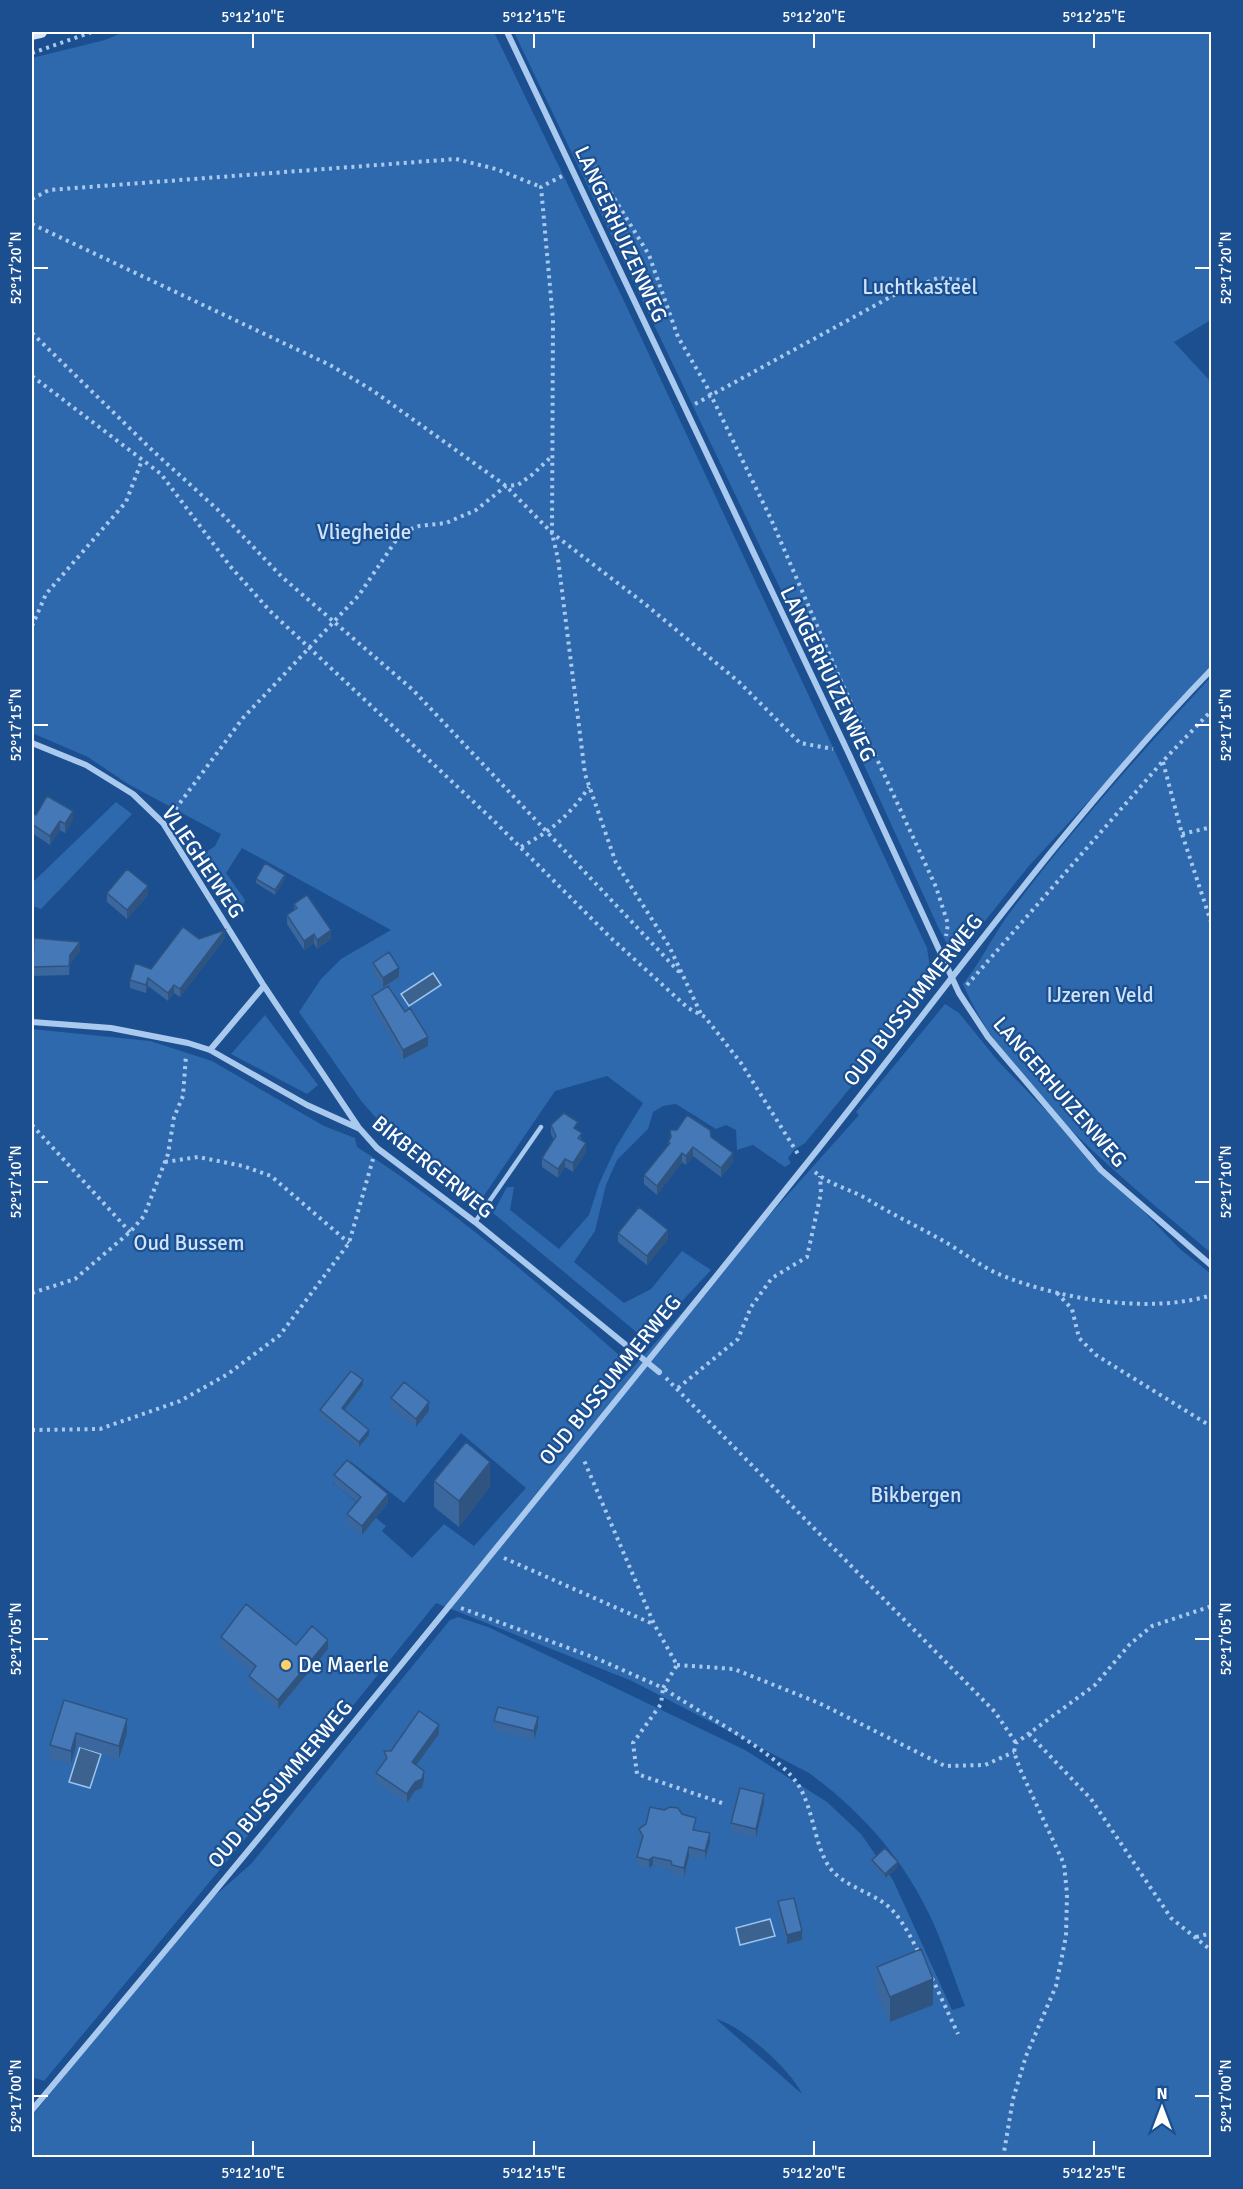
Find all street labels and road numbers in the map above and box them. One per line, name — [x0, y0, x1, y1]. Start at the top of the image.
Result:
street label: LANGERHUIZENWEG — [569, 142, 673, 326]
street label: LANGERHUIZENWEG — [774, 582, 882, 766]
street label: VLIEGHEIWEG — [156, 801, 250, 923]
street label: OUD BUSSUMMERWEG — [838, 909, 988, 1091]
street label: LANGERHUIZENWEG — [987, 1011, 1133, 1173]
street label: BIKBERGERWEG — [367, 1110, 499, 1224]
street label: OUD BUSSUMMERWEG — [533, 1290, 687, 1470]
street label: OUD BUSSUMMERWEG — [202, 1695, 358, 1873]

